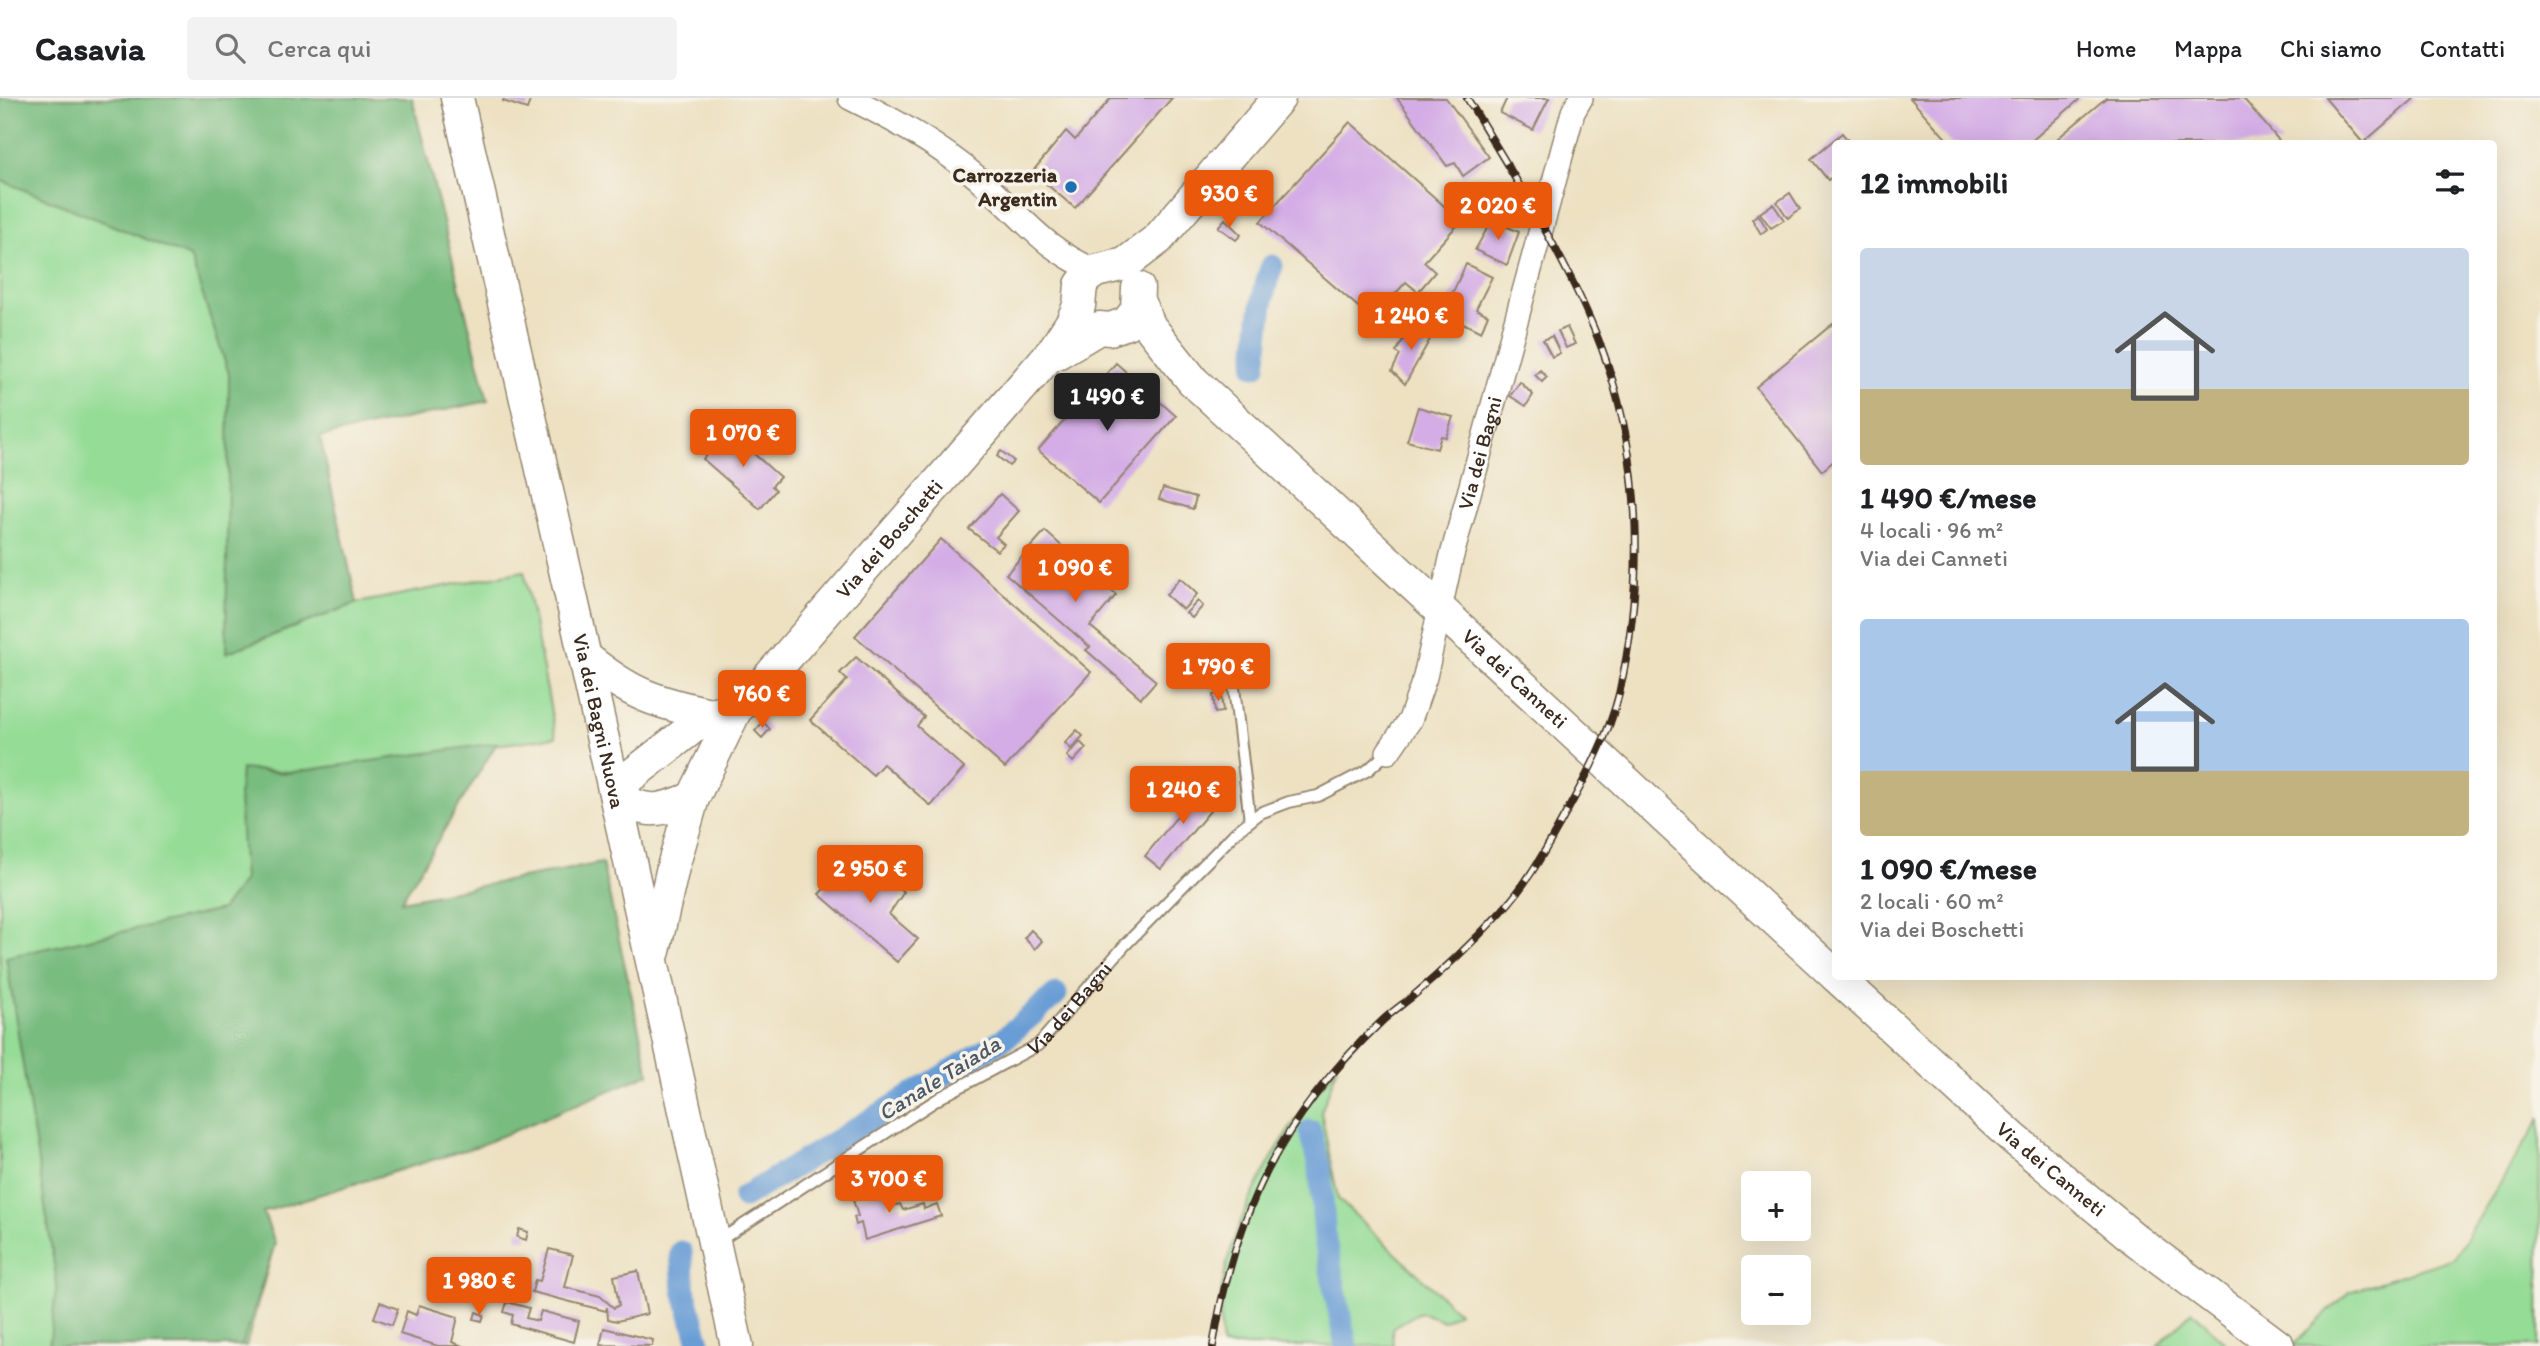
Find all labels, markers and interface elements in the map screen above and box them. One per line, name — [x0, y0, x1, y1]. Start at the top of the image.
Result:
search box — [187, 17, 677, 80]
text: Casavia — [35, 29, 145, 68]
icon: search — [211, 29, 249, 67]
text: Cerca qui — [267, 32, 372, 64]
text: Home — [2076, 34, 2136, 63]
text: Mappa — [2174, 34, 2242, 63]
text: Chi siamo — [2280, 34, 2382, 63]
text: Contatti — [2420, 34, 2505, 63]
place label: Carrozzeria Argentin — [952, 162, 1058, 212]
icon: filters — [2431, 163, 2469, 201]
text: 12 immobili — [1860, 164, 2008, 201]
pin: 930 € — [1180, 170, 1278, 230]
marker: Carrozzeria Argentin — [1063, 179, 1079, 195]
text: 930 € — [1200, 179, 1258, 207]
pin: 2 020 € — [1433, 183, 1563, 242]
text: 2 020 € — [1460, 191, 1536, 219]
pin: 1 240 € — [1346, 292, 1476, 352]
icon: home — [2102, 293, 2228, 419]
text: 1 240 € — [1374, 301, 1448, 329]
pin: 1 490 € — [1042, 374, 1172, 433]
text: 1 490 € — [1070, 382, 1144, 410]
street label: Via dei Bagni — [1452, 393, 1507, 512]
pin: 1 070 € — [678, 410, 808, 469]
text: 1 070 € — [706, 418, 780, 446]
street label: Via dei Boschetti — [830, 474, 948, 603]
text: 1 490 €/mese — [1860, 479, 2037, 516]
text: 4 locali · 96 m² — [1860, 516, 2003, 544]
text: Via dei Canneti — [1860, 544, 2008, 572]
pin: 1 090 € — [1010, 545, 1140, 604]
text: 1 090 € — [1038, 553, 1112, 581]
street label: Via dei Canneti — [1457, 623, 1573, 733]
street label: Via dei Bagni Nuova — [568, 631, 631, 811]
pin: 1 790 € — [1153, 644, 1283, 703]
text: 1 790 € — [1182, 652, 1254, 680]
icon: home — [2102, 664, 2228, 790]
pin: 760 € — [713, 670, 811, 730]
text: 760 € — [734, 679, 790, 707]
pin: 1 240 € — [1118, 766, 1248, 826]
text: 1 240 € — [1146, 775, 1220, 803]
pin: 2 950 € — [805, 846, 935, 905]
text: 1 090 €/mese — [1860, 850, 2037, 887]
text: 2 950 € — [833, 854, 907, 882]
text: 2 locali · 60 m² — [1860, 887, 2004, 915]
text: Via dei Boschetti — [1860, 915, 2024, 943]
street label: Via dei Bagni — [1023, 956, 1117, 1060]
water label: Canale Taiada — [873, 1029, 1006, 1127]
street label: Via dei Canneti — [1991, 1116, 2111, 1222]
pin: 3 700 € — [824, 1156, 954, 1215]
text: 3 700 € — [851, 1164, 927, 1192]
map controls — [1741, 1171, 1811, 1325]
button: + — [1741, 1171, 1811, 1241]
button: − — [1741, 1255, 1811, 1325]
pin: 1 980 € — [414, 1258, 544, 1317]
text: 1 980 € — [443, 1266, 515, 1294]

